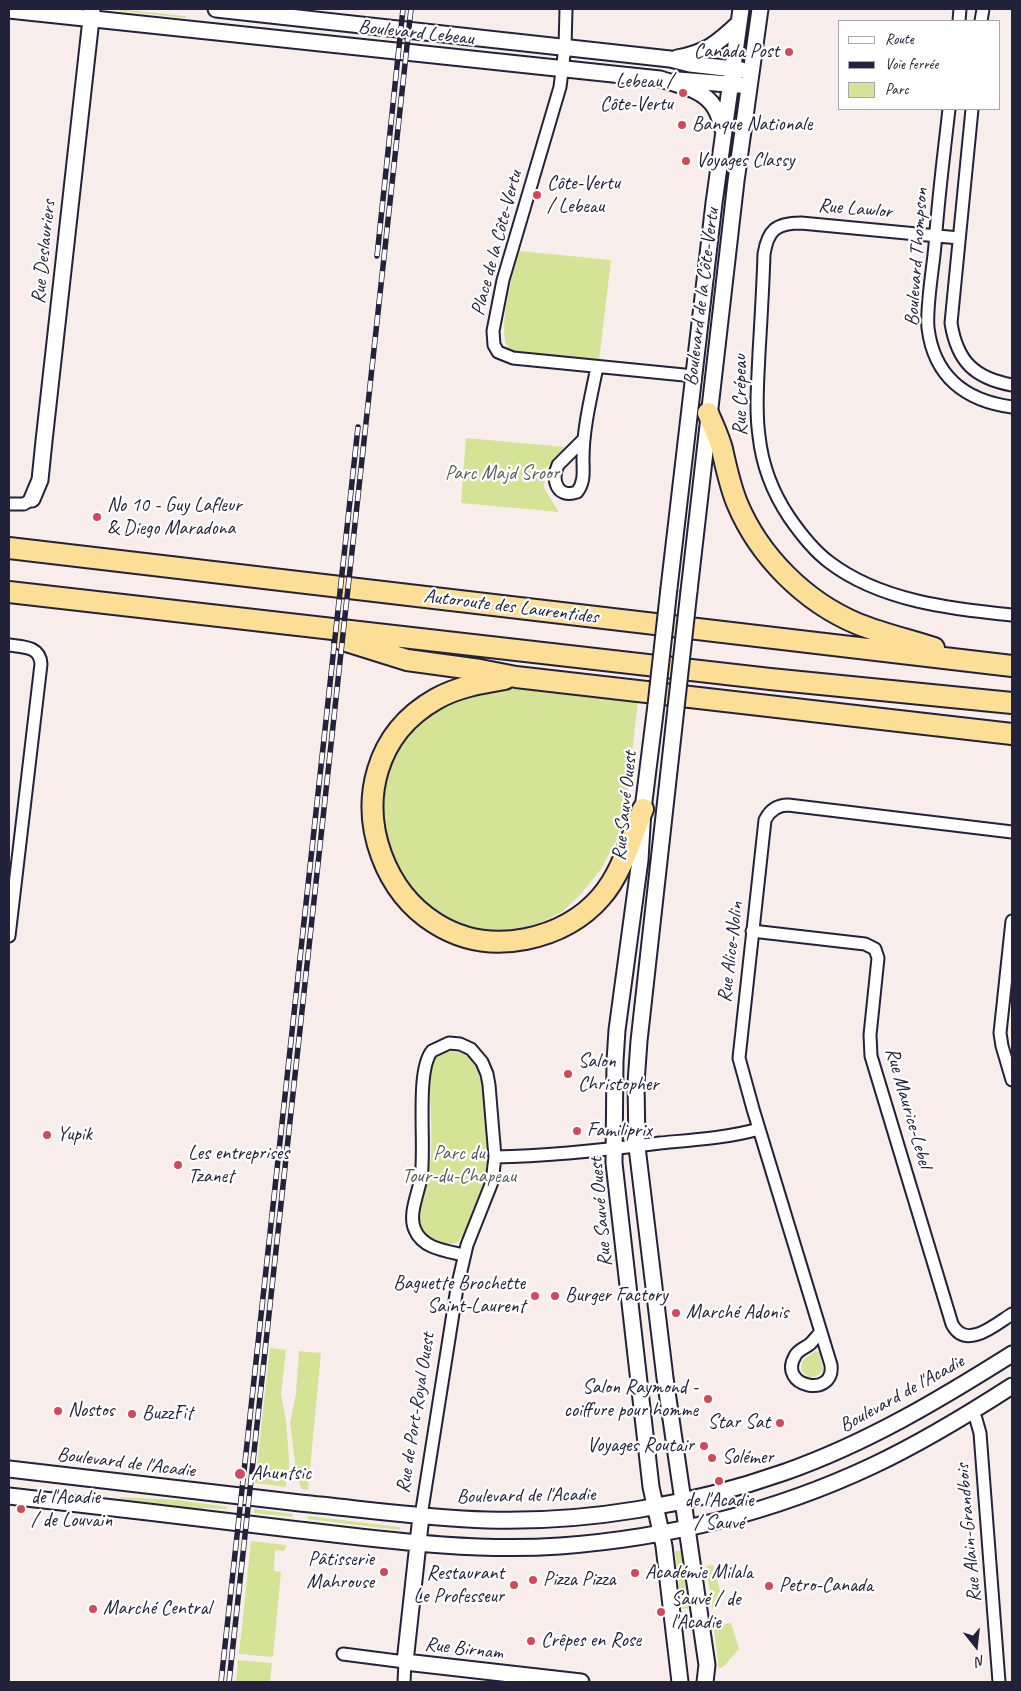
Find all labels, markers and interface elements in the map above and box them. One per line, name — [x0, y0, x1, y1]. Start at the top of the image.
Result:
street label: Boulevard Lebeau — [357, 15, 475, 51]
legend — [838, 20, 1001, 110]
text: Route — [885, 30, 914, 49]
place label: Canada Post — [694, 40, 779, 64]
marker: Canada Post — [783, 46, 795, 58]
text: Voie ferrée — [885, 55, 938, 74]
place label: Lebeau / Côte-Vertu — [600, 70, 673, 117]
text: Parc — [885, 80, 909, 99]
marker: Lebeau / Côte-Vertu — [677, 87, 689, 99]
place label: Banque Nationale — [692, 113, 812, 137]
marker: Banque Nationale — [676, 119, 688, 131]
place label: Voyages Classy — [696, 149, 794, 173]
marker: Voyages Classy — [680, 155, 692, 167]
street label: Place de la Côte-Vertu — [466, 168, 528, 318]
place label: Côte-Vertu / Lebeau — [547, 172, 620, 219]
street label: Boulevard Thompson — [900, 187, 934, 327]
marker: Côte-Vertu / Lebeau — [531, 189, 543, 201]
street label: Rue Lawlor — [817, 194, 893, 224]
street label: Rue Deslauriers — [27, 199, 61, 305]
street label: Boulevard de la Côte-Vertu — [679, 207, 725, 387]
street label: Rue Crépeau — [729, 354, 753, 436]
park label: Parc Majd Sroor — [445, 462, 559, 486]
place label: No 10 - Guy Lafleur & Diego Maradona — [107, 494, 241, 541]
marker: No 10 - Guy Lafleur & Diego Maradona — [91, 511, 103, 523]
street label: Autoroute des Laurentides — [422, 584, 600, 630]
street label: Rue Sauvé Ouest — [607, 750, 643, 862]
street label: Rue Alice-Nolin — [713, 900, 749, 1004]
street label: Rue Maurice-Lebel — [879, 1045, 937, 1171]
place label: Salon Christopher — [578, 1050, 658, 1097]
marker: Salon Christopher — [562, 1068, 574, 1080]
place label: Familiprix — [587, 1119, 652, 1143]
place label: Yupik — [57, 1123, 92, 1147]
marker: Familiprix — [571, 1125, 583, 1137]
marker: Yupik — [41, 1129, 53, 1141]
place label: Les entreprises Tzanet — [188, 1142, 289, 1189]
park label: Parc du Tour-du-Chapeau — [402, 1142, 516, 1189]
street label: Rue Sauvé Ouest — [584, 1156, 618, 1268]
marker: Les entreprises Tzanet — [172, 1159, 184, 1171]
place label: Baguette Brochette Saint-Laurent — [393, 1272, 525, 1319]
place label: Burger Factory — [565, 1284, 668, 1308]
marker: Baguette Brochette Saint-Laurent — [529, 1290, 541, 1302]
marker: Burger Factory — [549, 1290, 561, 1302]
place label: Marché Adonis — [686, 1301, 788, 1325]
marker: Marché Adonis — [670, 1307, 682, 1319]
street label: Rue de Port-Royal Ouest — [391, 1331, 441, 1495]
street label: Boulevard de l'Acadie — [835, 1350, 969, 1438]
place label: Salon Raymond - coiffure pour homme — [564, 1376, 698, 1423]
marker: Salon Raymond - coiffure pour homme — [702, 1393, 714, 1405]
place label: Nostos — [68, 1399, 114, 1423]
place label: BuzzFit — [142, 1402, 193, 1426]
marker: Nostos — [52, 1405, 64, 1417]
marker: BuzzFit — [126, 1408, 138, 1420]
place label: Star Sat — [708, 1411, 770, 1435]
marker: Star Sat — [774, 1417, 786, 1429]
place label: Voyages Routair — [587, 1434, 694, 1458]
marker: Voyages Routair — [698, 1440, 710, 1452]
street label: Boulevard de l'Acadie — [56, 1443, 196, 1483]
place label: Solémer — [722, 1446, 773, 1470]
marker: Solémer — [706, 1452, 718, 1464]
place label: Ahuntsic — [251, 1462, 311, 1486]
street label: Rue Alain-Grandbois — [951, 1463, 987, 1603]
marker: Ahuntsic — [233, 1467, 247, 1481]
marker: de l'Acadie / Sauvé — [713, 1475, 725, 1487]
street label: Boulevard de l'Acadie — [456, 1483, 596, 1509]
place label: de l'Acadie / de Louvain — [31, 1486, 112, 1533]
place label: de l'Acadie / Sauvé — [685, 1489, 753, 1536]
marker: de l'Acadie / de Louvain — [15, 1503, 27, 1515]
place label: Pâtisserie Mahrouse — [307, 1548, 374, 1595]
place label: Académie Milala — [645, 1561, 753, 1585]
place label: Restaurant Le Professeur — [414, 1562, 504, 1609]
marker: Pâtisserie Mahrouse — [378, 1566, 390, 1578]
marker: Académie Milala — [629, 1567, 641, 1579]
place label: Pizza Pizza — [543, 1568, 616, 1592]
marker: Pizza Pizza — [527, 1574, 539, 1586]
place label: Petro-Canada — [779, 1574, 873, 1598]
marker: Restaurant Le Professeur — [508, 1579, 520, 1591]
marker: Petro-Canada — [763, 1580, 775, 1592]
place label: Sauvé / de l'Acadie — [671, 1588, 740, 1635]
place label: Marché Central — [103, 1597, 211, 1621]
marker: Marché Central — [87, 1603, 99, 1615]
marker: Sauvé / de l'Acadie — [655, 1606, 667, 1618]
north arrow — [951, 1621, 1001, 1671]
place label: Crêpes en Rose — [541, 1629, 641, 1653]
street label: Rue Birnam — [424, 1632, 504, 1666]
marker: Crêpes en Rose — [525, 1635, 537, 1647]
text: N — [974, 1652, 987, 1670]

